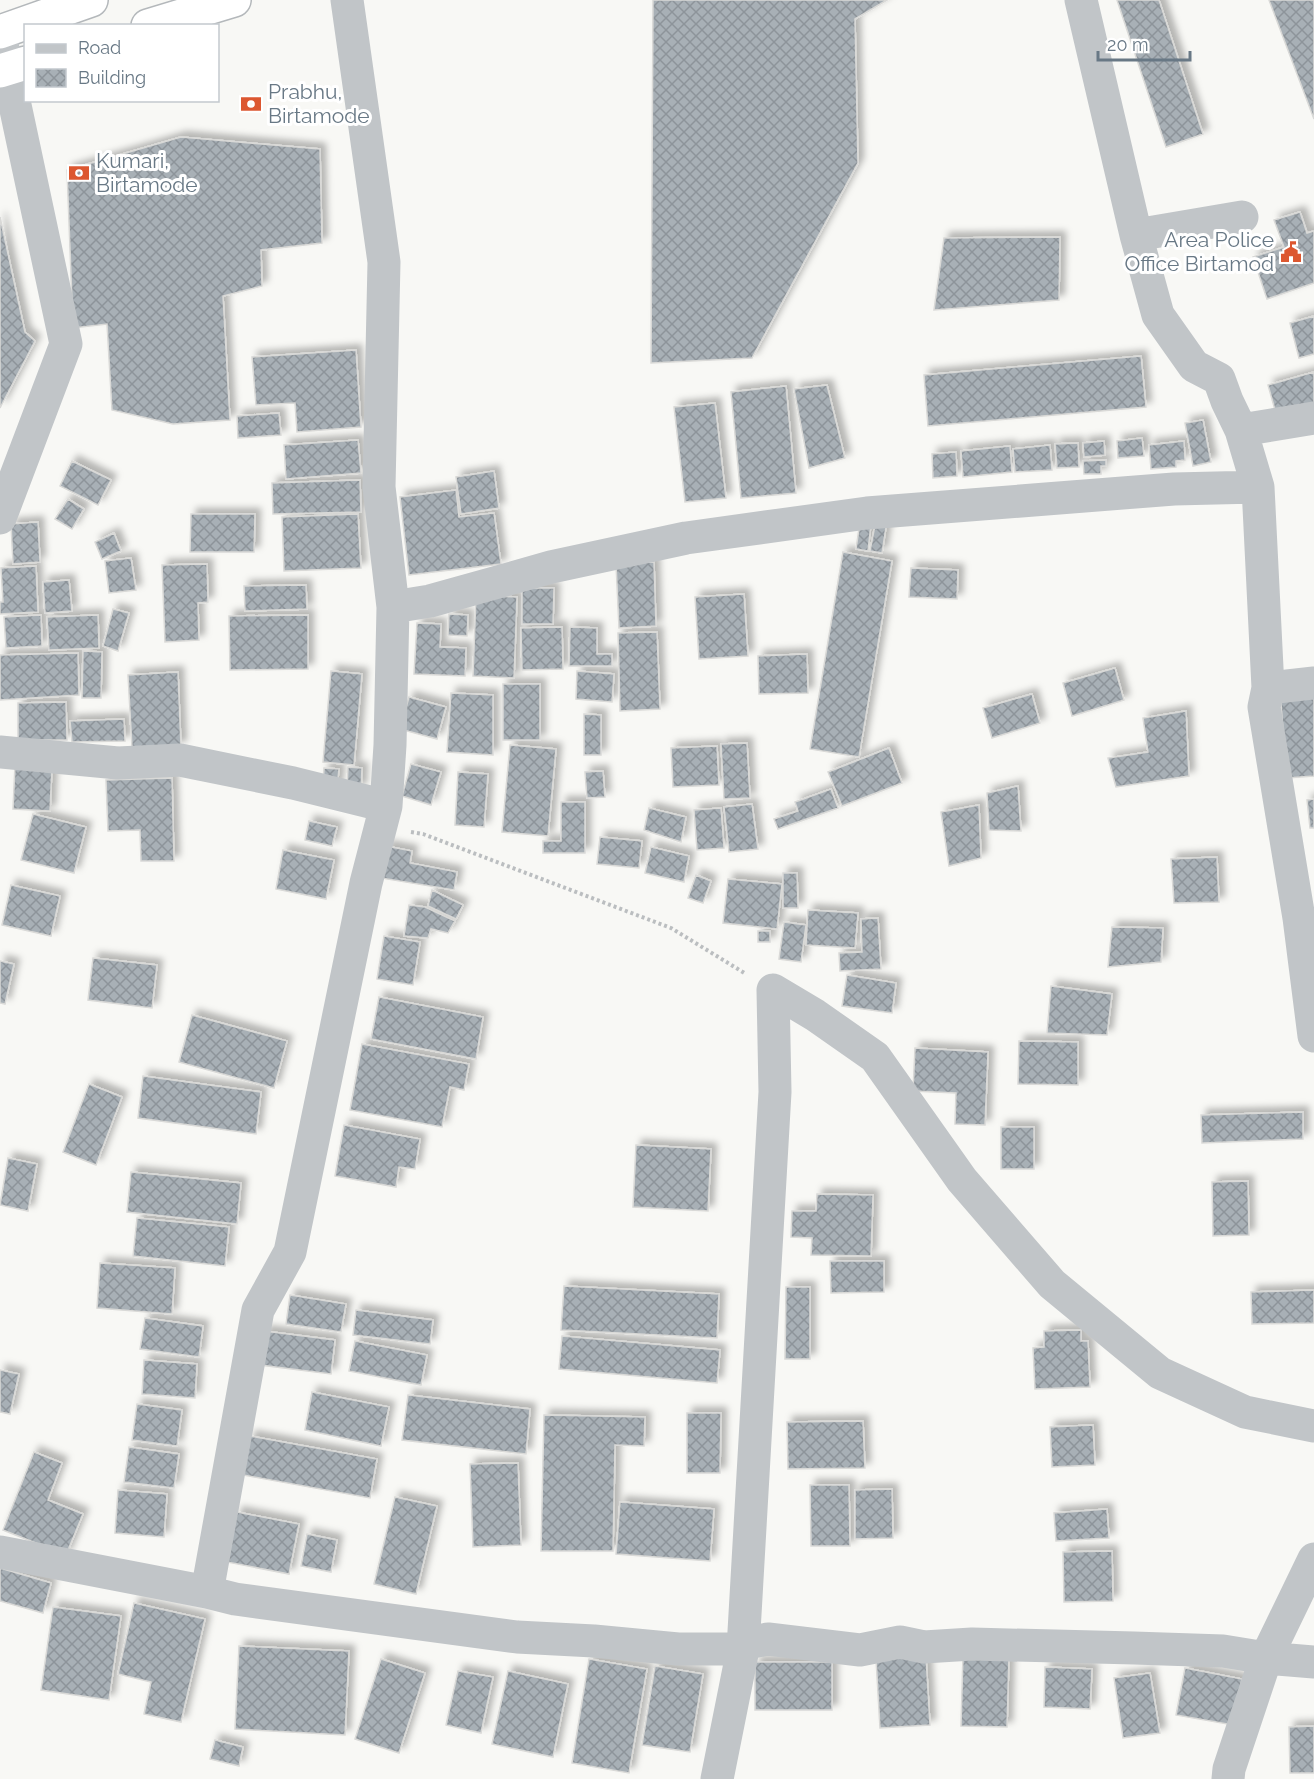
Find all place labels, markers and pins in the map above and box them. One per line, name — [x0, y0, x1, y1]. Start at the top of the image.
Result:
place label: Prabhu, Birtamode — [268, 79, 370, 128]
bank icon: Prabhu, Birtamode — [239, 92, 263, 116]
place label: Kumari, Birtamode — [96, 148, 198, 197]
bank icon: Kumari, Birtamode — [67, 161, 91, 185]
place label: Area Police Office Birtamod — [1124, 227, 1274, 276]
public building icon: Area Police Office Birtamod — [1279, 240, 1303, 264]

